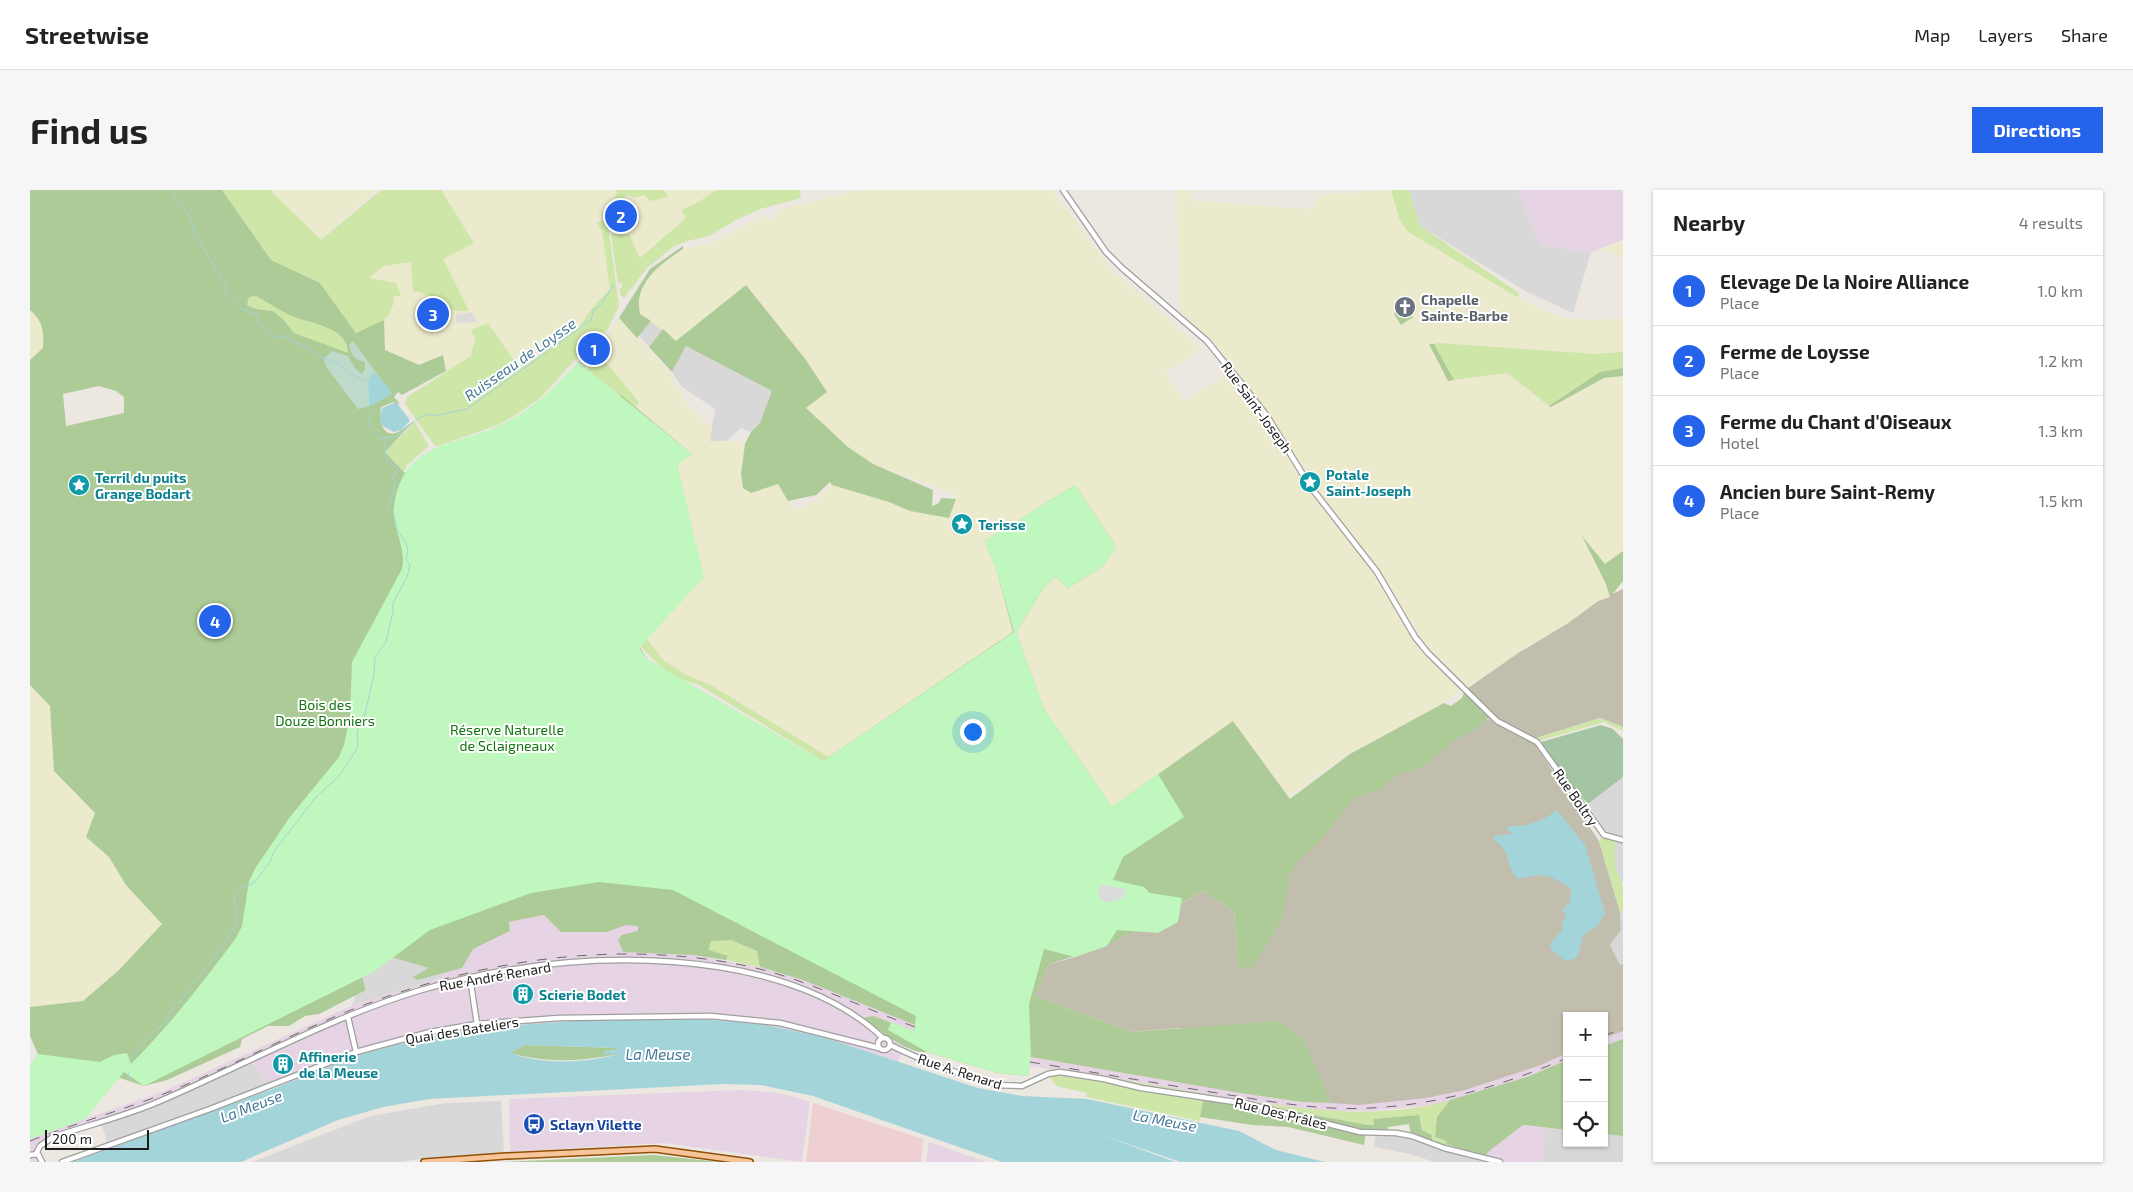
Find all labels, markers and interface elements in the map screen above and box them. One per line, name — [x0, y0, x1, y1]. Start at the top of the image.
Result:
text: Streetwise — [25, 20, 149, 49]
text: Map — [1914, 24, 1950, 46]
text: Layers — [1978, 24, 2033, 46]
text: Share — [2061, 24, 2108, 46]
button: Directions — [1972, 107, 2103, 153]
text: Find us — [30, 109, 148, 151]
pin: 2 — [605, 197, 637, 235]
text: Nearby — [1673, 210, 1745, 235]
text: 4 results — [2019, 213, 2083, 232]
text: Elevage De la Noire Alliance — [1720, 270, 1969, 293]
text: 1 — [1686, 281, 1692, 300]
text: 1.0 km — [2038, 281, 2083, 300]
place label: Chapelle Sainte-Barbe — [1421, 291, 1508, 324]
text: Place — [1720, 293, 1759, 312]
pin: 3 — [417, 295, 449, 333]
church icon: Chapelle Sainte-Barbe — [1393, 295, 1417, 319]
water label: Ruisseau de Loysse — [461, 314, 580, 405]
pin: 1 — [578, 330, 610, 368]
text: Ferme de Loysse — [1720, 340, 1870, 363]
text: 2 — [1684, 351, 1694, 370]
text: 1.2 km — [2038, 351, 2083, 370]
street label: Rue Saint-Joseph — [1218, 358, 1296, 456]
text: Place — [1720, 363, 1759, 382]
text: Ferme du Chant d'Oiseaux — [1720, 410, 1951, 433]
text: 3 — [1684, 421, 1694, 440]
text: 1.3 km — [2038, 421, 2083, 440]
text: Hotel — [1720, 433, 1759, 452]
place label: Potale Saint-Joseph — [1326, 466, 1411, 499]
place label: Terril du puits Grange Bodart — [95, 469, 191, 502]
place icon: Potale Saint-Joseph — [1298, 470, 1322, 494]
place icon: Terril du puits Grange Bodart — [67, 473, 91, 497]
text: Ancien bure Saint-Remy — [1720, 480, 1935, 503]
text: 4 — [1684, 491, 1694, 510]
text: 1.5 km — [2039, 491, 2083, 510]
text: Place — [1720, 503, 1759, 522]
place icon: Terisse — [950, 512, 974, 536]
place label: Terisse — [978, 516, 1026, 533]
pin: 4 — [199, 602, 231, 640]
park label: Bois des Douze Bonniers — [275, 696, 375, 729]
your location — [960, 719, 986, 745]
park label: Réserve Naturelle de Sclaigneaux — [450, 721, 564, 754]
street label: Rue Boltry — [1550, 765, 1602, 830]
street label: Rue André Renard — [438, 958, 552, 994]
building icon: Scierie Bodet — [511, 982, 535, 1006]
place label: Scierie Bodet — [539, 986, 626, 1003]
map controls — [1563, 1012, 1608, 1147]
button: + — [1563, 1012, 1608, 1057]
street label: Quai des Bateliers — [404, 1013, 520, 1047]
water label: La Meuse — [626, 1045, 690, 1063]
place label: Affinerie de la Meuse — [299, 1048, 378, 1081]
street label: Rue A. Renard — [916, 1049, 1004, 1093]
building icon: Affinerie de la Meuse — [271, 1052, 295, 1076]
button: − — [1563, 1057, 1608, 1102]
water label: La Meuse — [217, 1086, 285, 1126]
street label: Rue Des Prâles — [1233, 1093, 1329, 1133]
button: locate — [1563, 1102, 1608, 1147]
water label: La Meuse — [1131, 1105, 1199, 1135]
bus stop icon: Sclayn Vilette — [522, 1112, 546, 1136]
place label: Sclayn Vilette — [550, 1116, 642, 1133]
scale bar — [45, 1127, 149, 1150]
text: 200 m — [52, 1130, 92, 1147]

